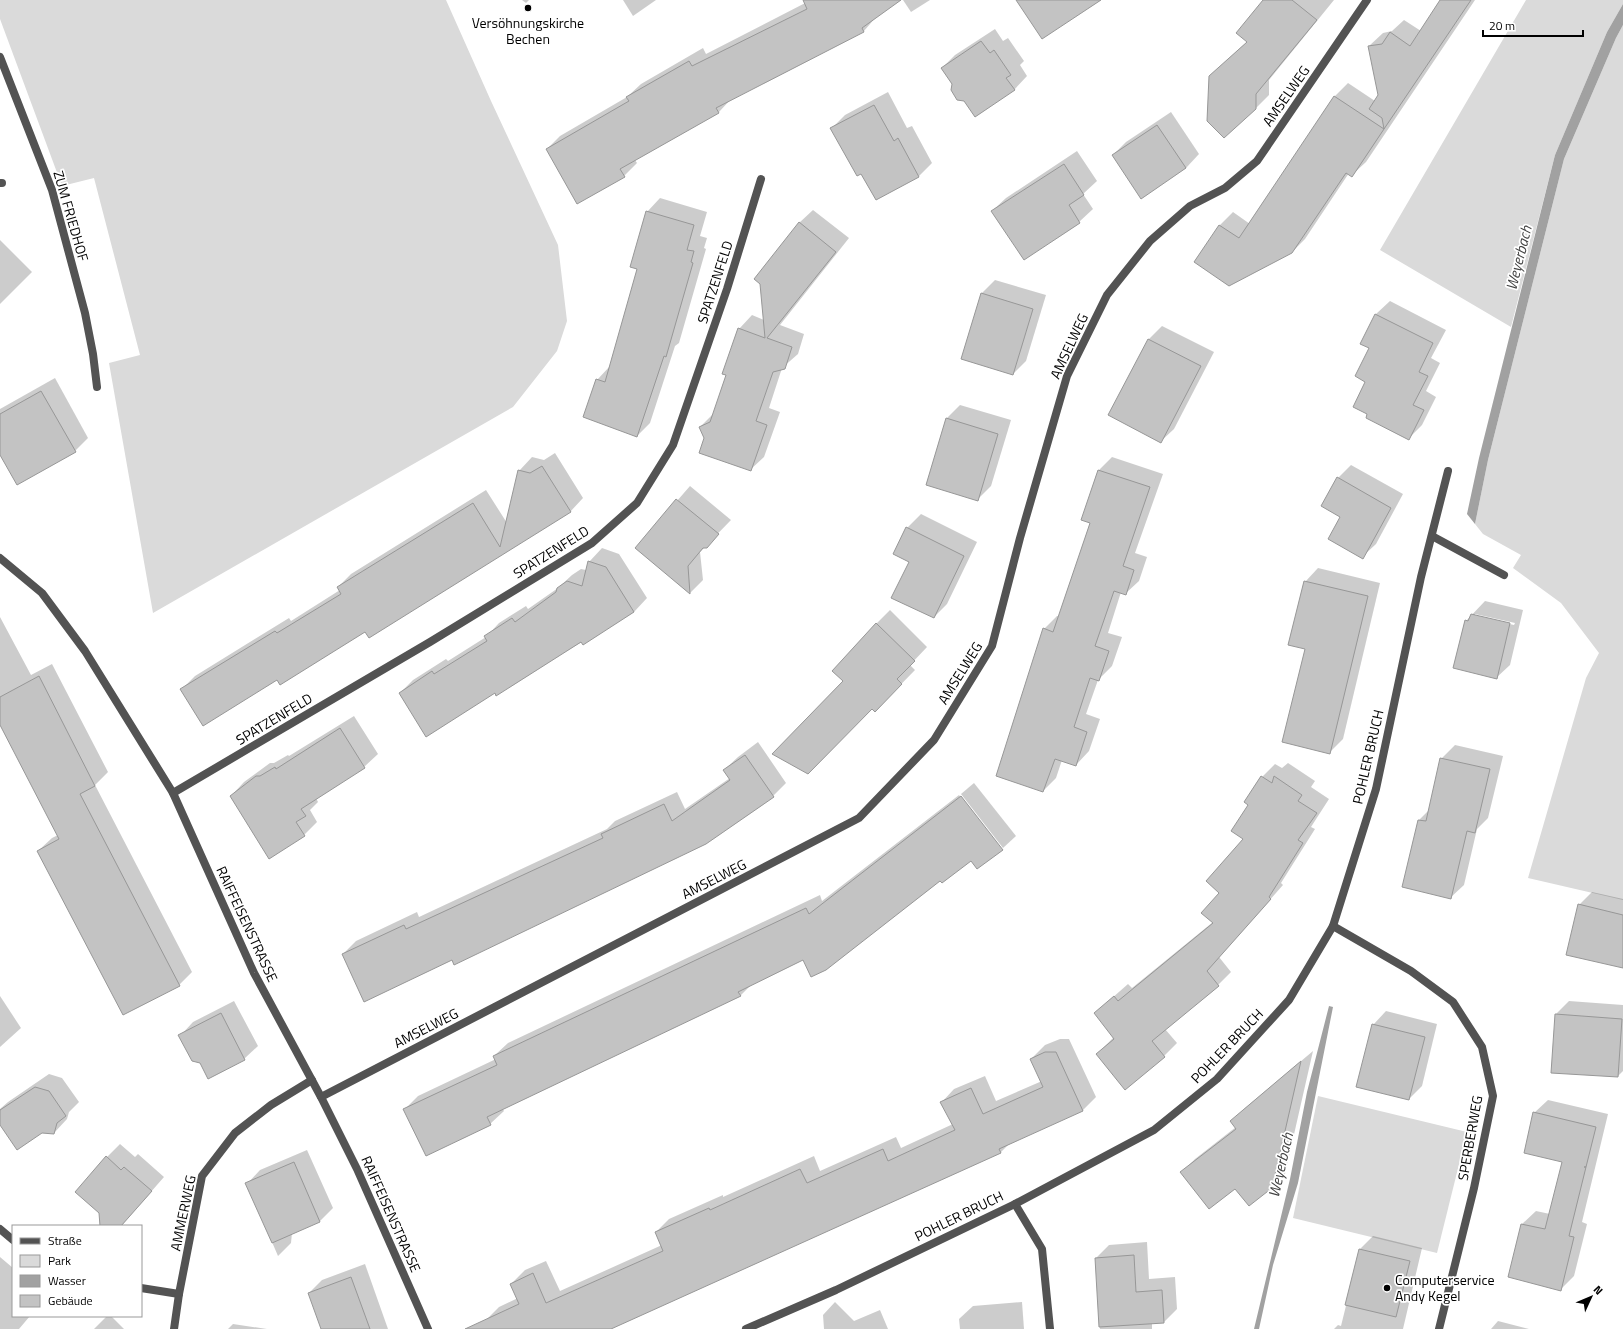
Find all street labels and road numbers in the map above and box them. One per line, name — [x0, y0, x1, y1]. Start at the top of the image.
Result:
street label: AMSELWEG — [1257, 61, 1314, 130]
street label: ZUM FRIEDHOF — [48, 168, 94, 264]
street label: SPATZENFELD — [691, 238, 738, 326]
street label: AMSELWEG — [1044, 310, 1093, 382]
street label: SPATZENFELD — [509, 520, 593, 583]
street label: AMSELWEG — [932, 637, 987, 708]
street label: SPATZENFELD — [231, 687, 316, 750]
street label: POHLER BRUCH — [1346, 708, 1389, 806]
street label: AMSELWEG — [678, 853, 750, 904]
street label: RAIFFEISENSTRASSE — [211, 862, 284, 985]
street label: AMSELWEG — [390, 1002, 462, 1053]
street label: POHLER BRUCH — [1186, 1004, 1268, 1088]
street label: SPERBERWEG — [1452, 1094, 1487, 1182]
street label: RAIFFEISENSTRASSE — [356, 1152, 427, 1276]
street label: AMMERWEG — [164, 1173, 201, 1253]
street label: POHLER BRUCH — [911, 1185, 1007, 1246]

